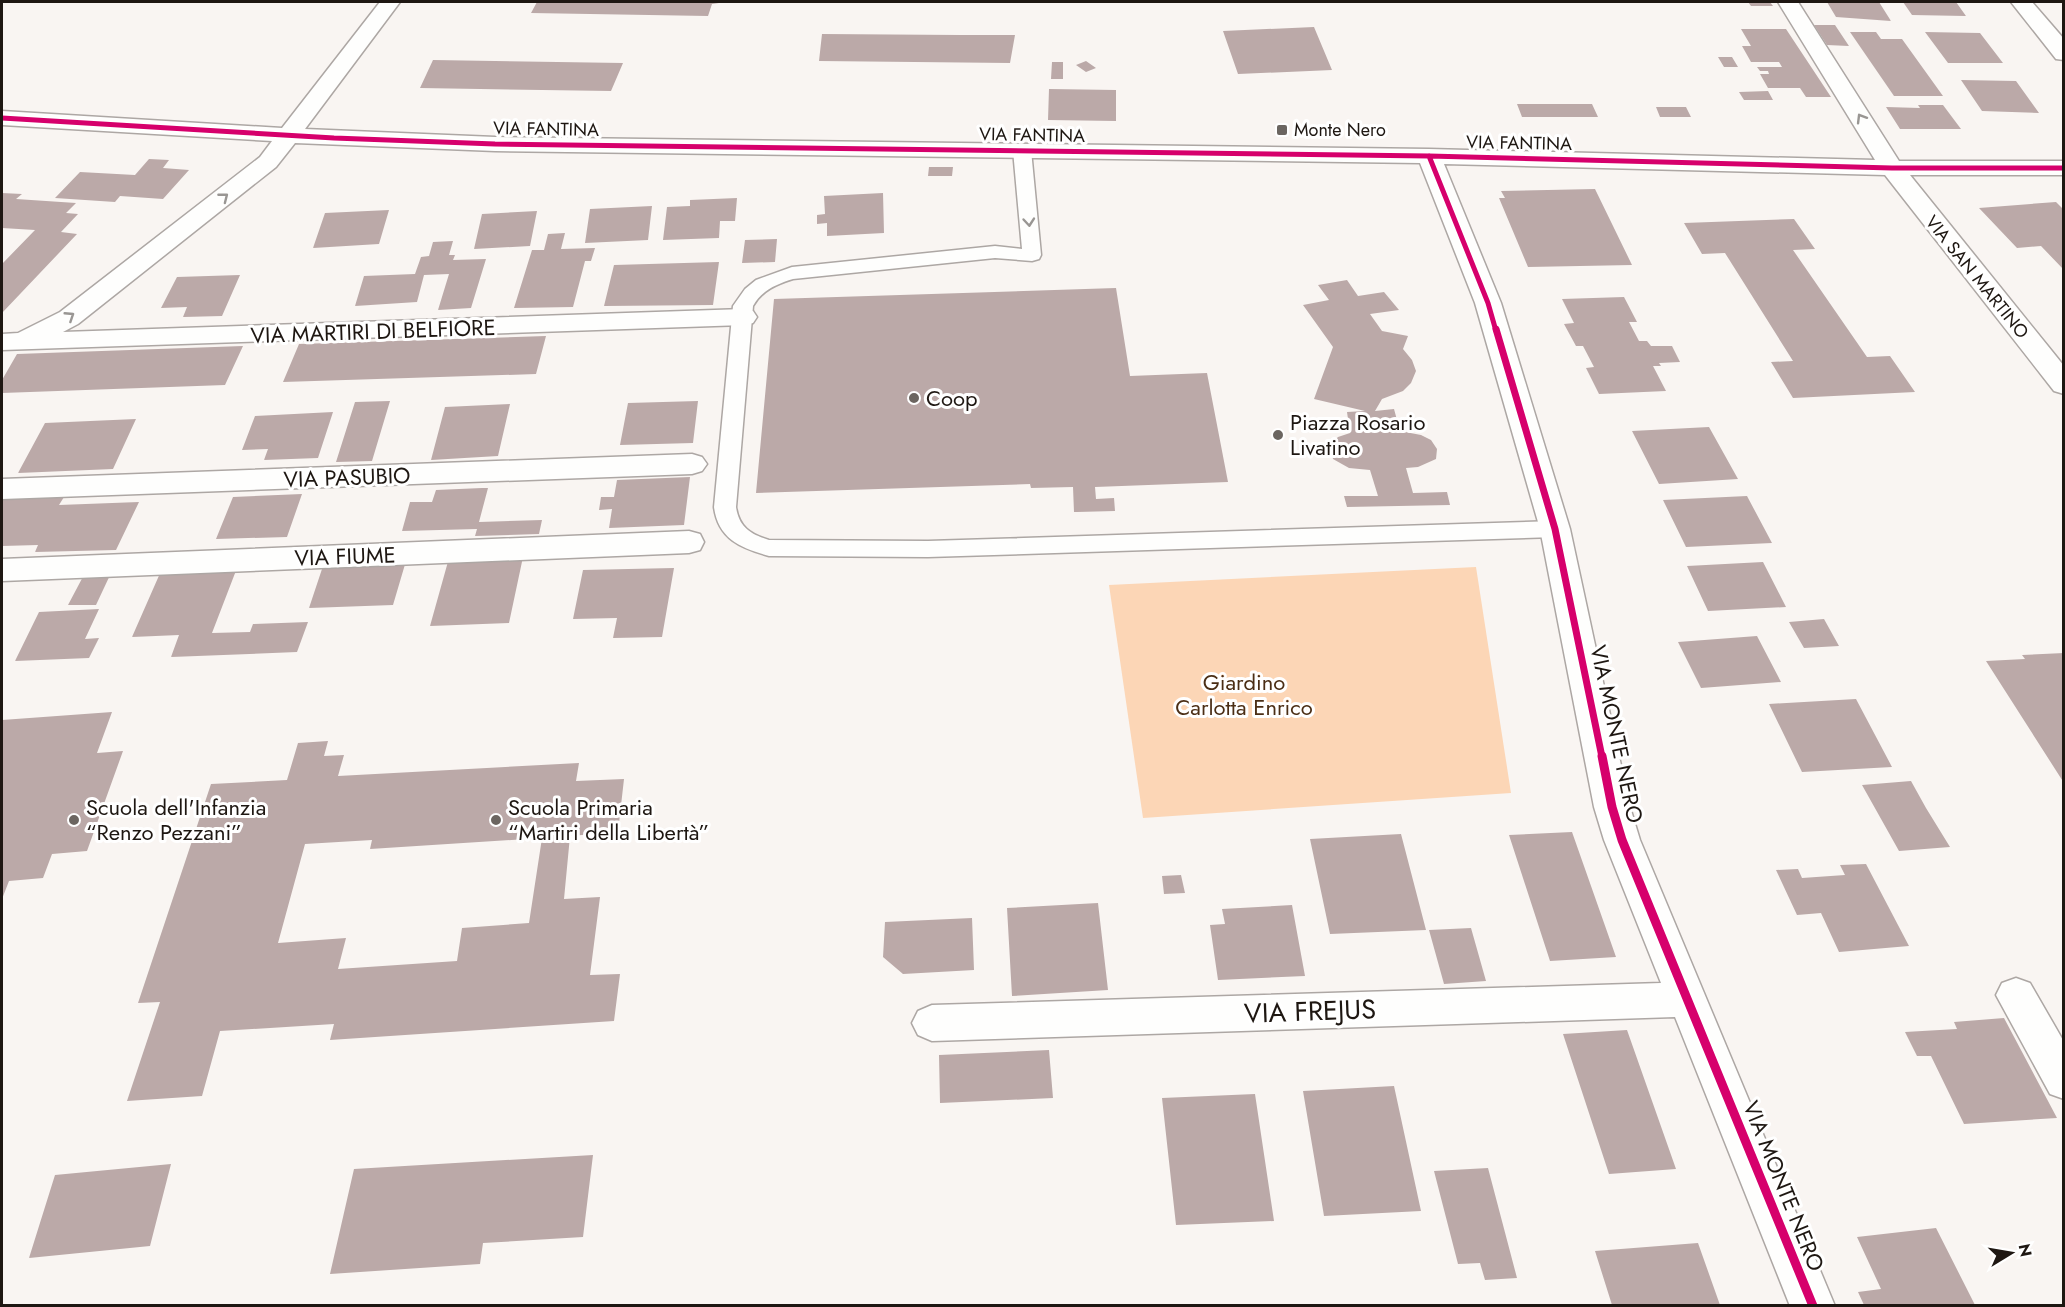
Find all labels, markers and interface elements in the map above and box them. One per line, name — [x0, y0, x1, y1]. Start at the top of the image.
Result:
one-way arrow — [1857, 114, 1869, 124]
street label: VIA FANTINA — [493, 115, 599, 143]
place label: Monte Nero — [1294, 117, 1386, 143]
street label: VIA FANTINA — [979, 121, 1085, 149]
marker: Monte Nero — [1275, 123, 1289, 137]
street label: VIA FANTINA — [1466, 129, 1572, 157]
one-way arrow — [218, 193, 229, 204]
street label: VIA SAN MARTINO — [1919, 210, 2035, 344]
one-way arrow — [1022, 218, 1035, 227]
street label: VIA MARTIRI DI BELFIORE — [250, 311, 496, 351]
one-way arrow — [64, 312, 74, 324]
place label: Coop — [926, 382, 978, 414]
marker: Coop — [907, 391, 921, 405]
place label: Piazza Rosario Livatino — [1290, 406, 1426, 463]
marker: Piazza Rosario Livatino — [1271, 428, 1285, 442]
street label: VIA PASUBIO — [283, 459, 411, 495]
street label: VIA FIUME — [294, 538, 396, 574]
street label: VIA MONTE NERO — [1583, 642, 1651, 826]
park label: Giardino Carlotta Enrico — [1175, 666, 1313, 723]
place label: Scuola dell'Infanzia “Renzo Pezzani” — [86, 791, 266, 848]
place label: Scuola Primaria “Martiri della Libertà” — [508, 791, 709, 848]
marker: Scuola dell'Infanzia “Renzo Pezzani” — [67, 813, 81, 827]
marker: Scuola Primaria “Martiri della Libertà” — [489, 813, 503, 827]
street label: VIA FREJUS — [1243, 989, 1377, 1033]
street label: VIA MONTE NERO — [1735, 1096, 1833, 1276]
north arrow — [1981, 1223, 2041, 1283]
text: N — [2013, 1242, 2038, 1259]

